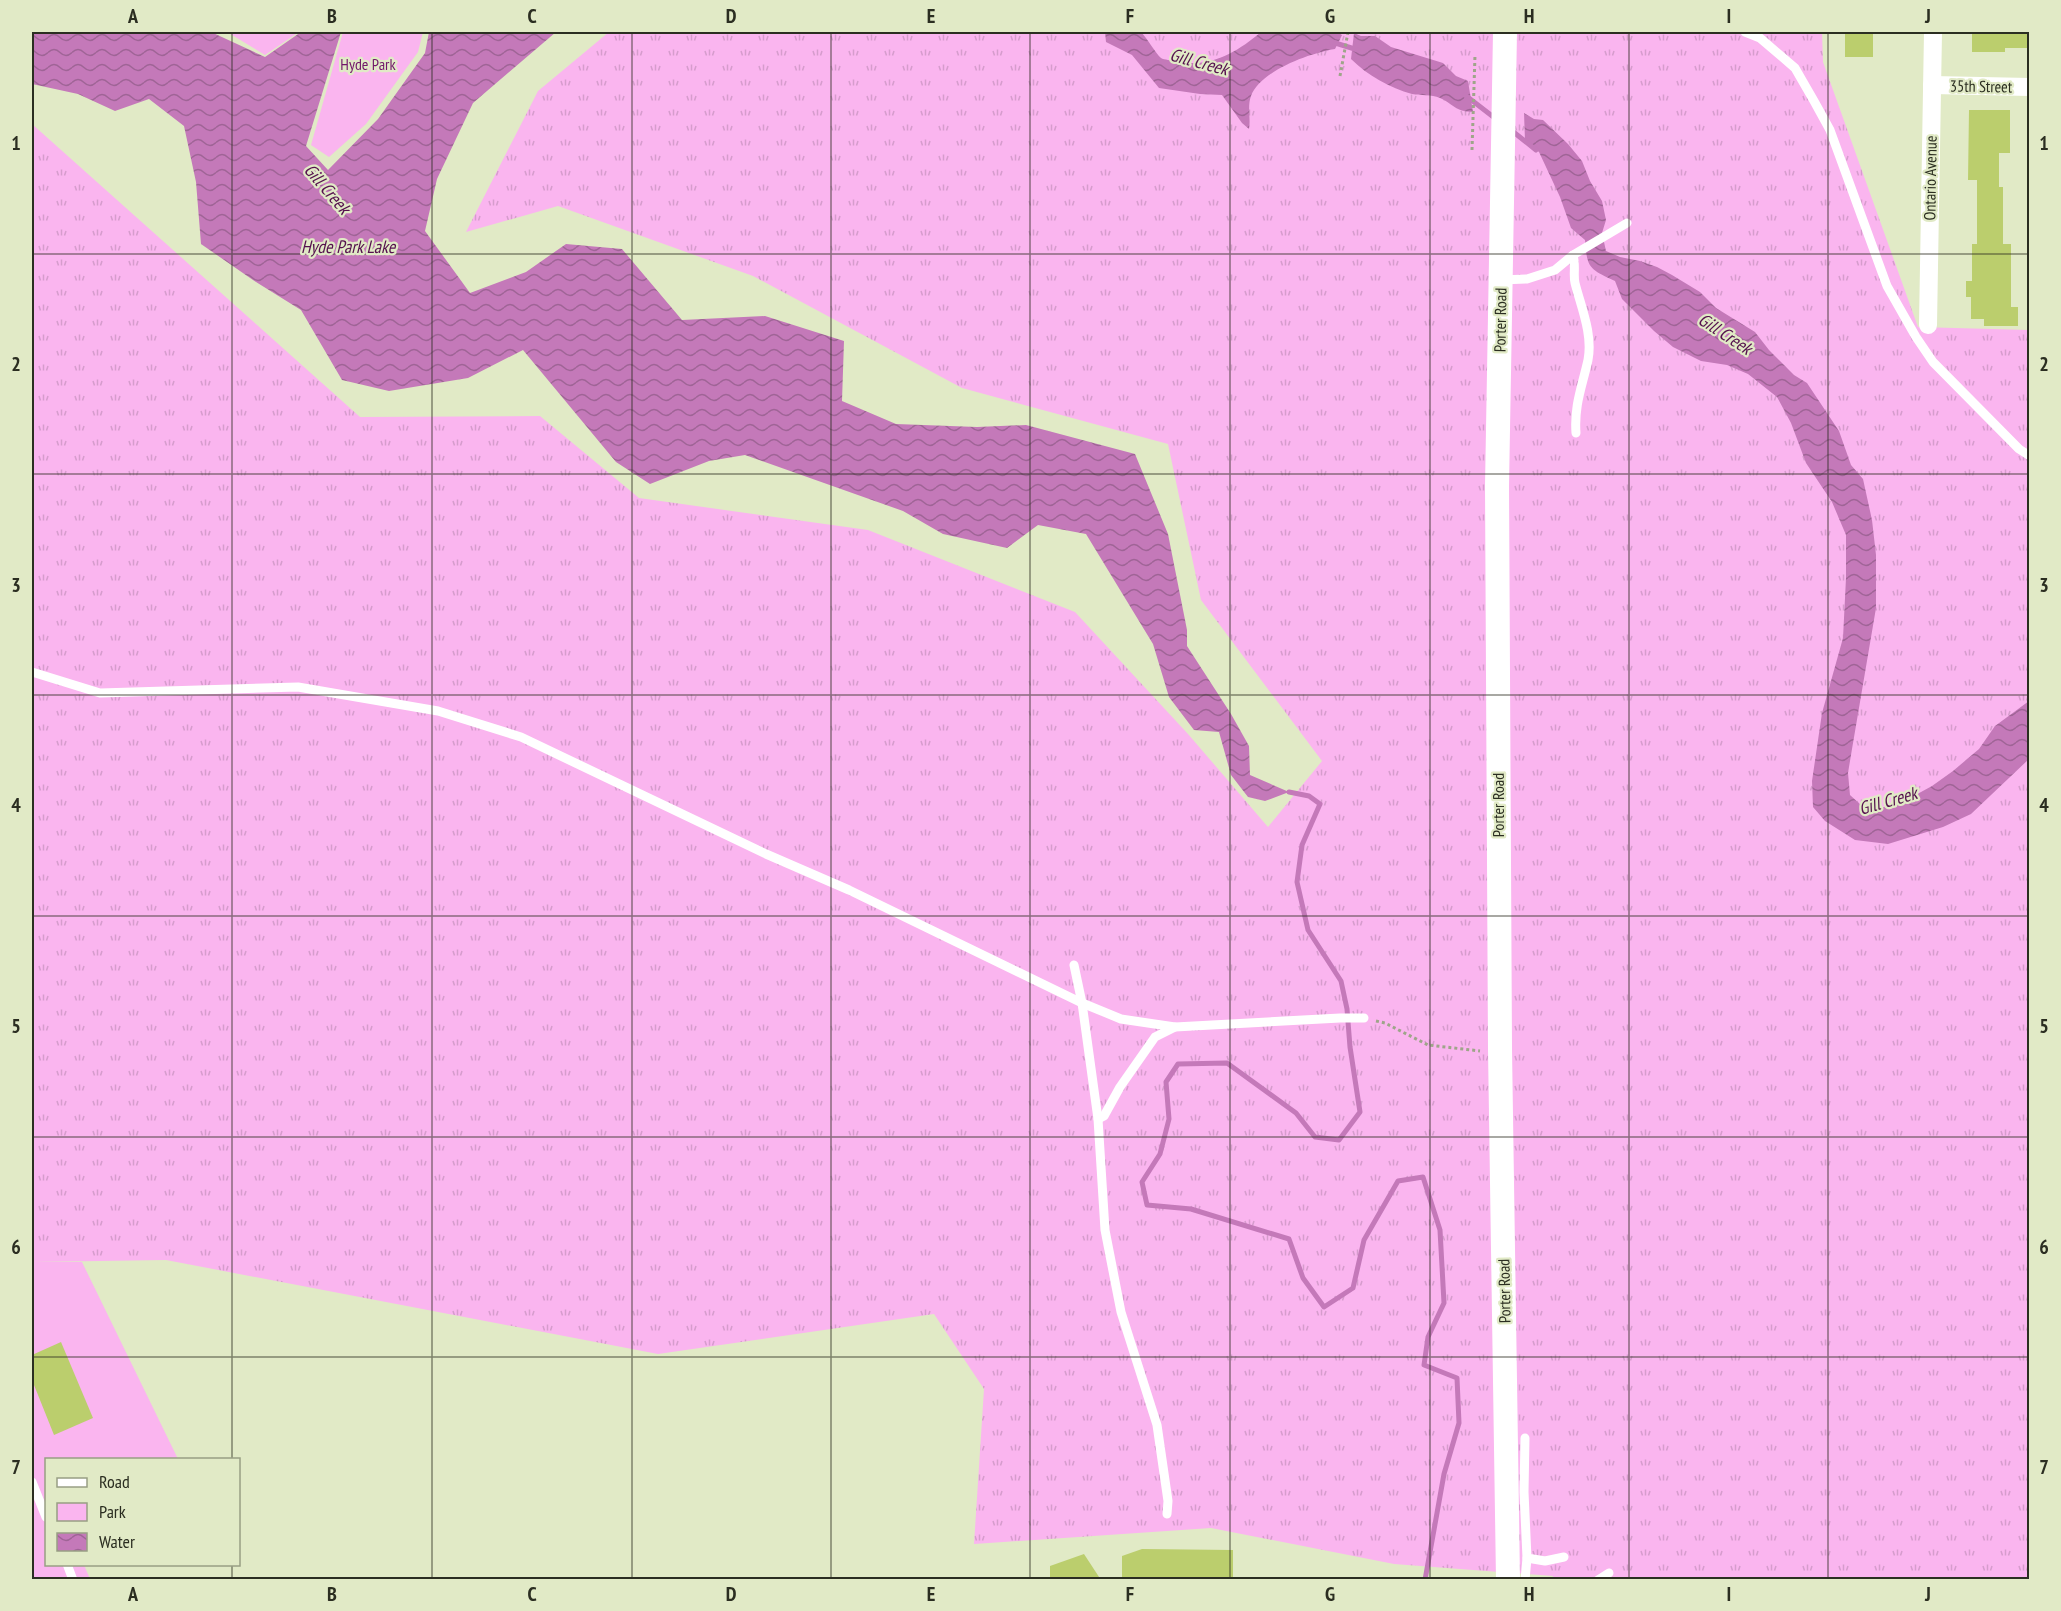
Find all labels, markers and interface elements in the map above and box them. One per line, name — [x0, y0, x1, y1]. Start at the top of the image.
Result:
text: A — [127, 3, 139, 29]
text: B — [327, 3, 337, 29]
text: C — [527, 3, 537, 29]
text: D — [726, 3, 737, 29]
text: E — [927, 3, 935, 29]
text: F — [1126, 3, 1134, 29]
text: G — [1325, 3, 1335, 29]
text: H — [1524, 3, 1534, 29]
text: I — [1727, 3, 1731, 29]
text: J — [1924, 3, 1931, 29]
water label: Gill Creek — [1167, 43, 1233, 81]
park label: Hyde Park — [340, 54, 396, 74]
street label: 35th Street — [1950, 75, 2013, 97]
text: 1 — [11, 130, 21, 156]
text: 1 — [2039, 130, 2049, 156]
street label: Ontario Avenue — [1919, 135, 1941, 221]
water label: Gill Creek — [299, 159, 357, 220]
water label: Hyde Park Lake — [301, 235, 397, 258]
street label: Porter Road — [1489, 288, 1511, 352]
water label: Gill Creek — [1694, 308, 1758, 361]
text: 2 — [11, 351, 21, 377]
text: 2 — [2039, 351, 2049, 377]
text: 3 — [11, 572, 21, 598]
text: 3 — [2039, 572, 2049, 598]
street label: Porter Road — [1488, 773, 1508, 837]
water label: Gill Creek — [1856, 781, 1922, 820]
text: 4 — [11, 792, 21, 818]
text: 4 — [2039, 792, 2049, 818]
text: 5 — [11, 1013, 21, 1039]
text: 5 — [2039, 1013, 2049, 1039]
text: 6 — [11, 1234, 21, 1260]
text: 6 — [2039, 1234, 2049, 1260]
street label: Porter Road — [1493, 1259, 1515, 1323]
text: 7 — [11, 1454, 21, 1480]
text: 7 — [2039, 1454, 2049, 1480]
legend — [45, 1458, 240, 1566]
text: Road — [99, 1470, 130, 1493]
text: Park — [99, 1500, 126, 1523]
text: Water — [99, 1530, 135, 1553]
text: A — [127, 1581, 139, 1607]
text: B — [327, 1581, 337, 1607]
text: C — [527, 1581, 537, 1607]
text: D — [726, 1581, 737, 1607]
text: E — [927, 1581, 935, 1607]
text: F — [1126, 1581, 1134, 1607]
text: G — [1325, 1581, 1335, 1607]
text: H — [1524, 1581, 1534, 1607]
text: I — [1727, 1581, 1731, 1607]
text: J — [1924, 1581, 1931, 1607]

